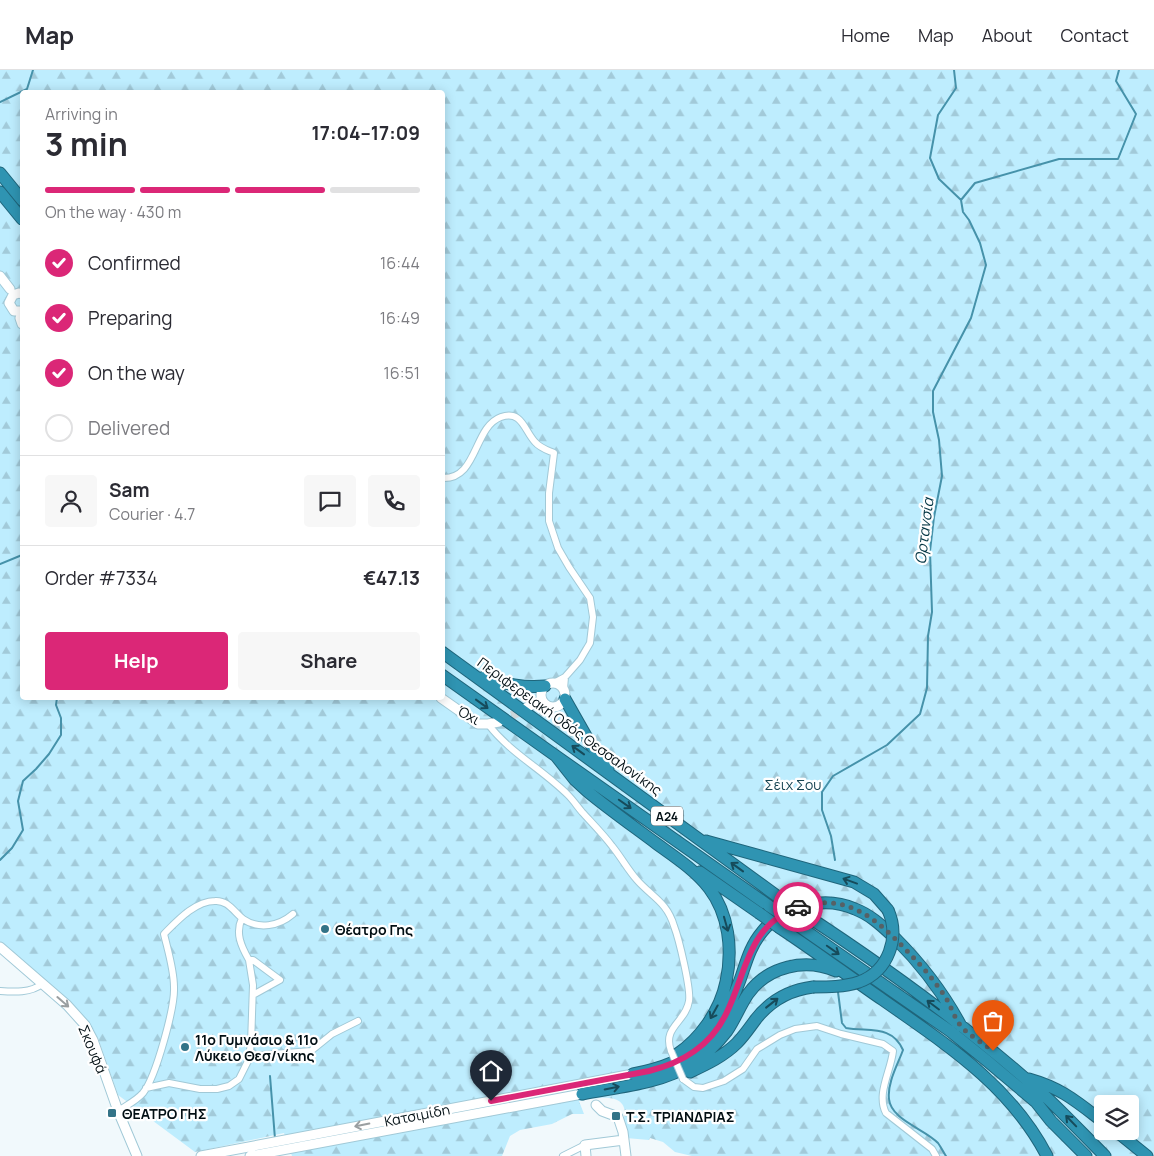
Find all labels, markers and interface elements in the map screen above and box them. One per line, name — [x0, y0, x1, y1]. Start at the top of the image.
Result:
text: Map — [25, 18, 74, 51]
text: Home — [841, 23, 890, 47]
text: Map — [918, 23, 954, 47]
text: About — [982, 23, 1032, 47]
text: Contact — [1060, 23, 1129, 47]
text: Arriving in — [45, 103, 118, 125]
text: 17:04–17:09 — [312, 120, 420, 146]
text: 3 min — [45, 122, 128, 166]
text: On the way · 430 m — [45, 201, 181, 223]
icon: check — [45, 249, 73, 277]
text: Confirmed — [88, 250, 181, 276]
text: 16:44 — [380, 252, 420, 274]
icon: check — [45, 304, 73, 332]
text: Preparing — [88, 305, 173, 331]
text: 16:49 — [380, 307, 420, 329]
icon: check — [45, 359, 73, 387]
text: On the way — [88, 360, 185, 386]
text: 16:51 — [384, 362, 420, 384]
text: Delivered — [88, 415, 170, 441]
button: person — [45, 475, 97, 527]
button: chat — [304, 475, 356, 527]
button: phone — [368, 475, 420, 527]
text: Sam — [109, 477, 150, 503]
water label: Ορτανσία — [910, 495, 939, 565]
text: Courier · 4.7 — [109, 503, 195, 525]
text: Order #7334 — [45, 565, 158, 591]
text: €47.13 — [363, 565, 420, 591]
button: Help — [45, 632, 228, 690]
button: Share — [238, 632, 420, 690]
street label: Περιφερειακή Οδός Θεσσαλονίκης — [474, 653, 666, 800]
one-way arrow — [475, 698, 488, 709]
street label: Όχι — [454, 701, 484, 729]
one-way arrow — [572, 745, 585, 756]
park label: Σέιχ Σου — [765, 775, 821, 794]
one-way arrow — [617, 799, 631, 809]
road number: Α24 — [651, 806, 683, 826]
one-way arrow — [730, 862, 744, 872]
one-way arrow — [842, 876, 858, 885]
courier — [773, 882, 823, 932]
icon: car — [784, 893, 812, 921]
one-way arrow — [721, 916, 731, 932]
place label: Θέατρο Γης — [335, 920, 413, 939]
marker: Θέατρο Γης — [319, 923, 331, 935]
one-way arrow — [826, 945, 840, 955]
one-way arrow — [57, 996, 70, 1008]
one-way arrow — [765, 998, 778, 1009]
one-way arrow — [926, 1000, 940, 1010]
pin — [972, 1000, 1014, 1051]
one-way arrow — [708, 1005, 718, 1019]
icon: bag — [979, 1007, 1007, 1035]
street label: Σκουφά — [74, 1022, 112, 1076]
place label: 11ο Γυμνάσιο & 11ο Λύκειο Θεσ/νίκης — [195, 1030, 318, 1065]
marker: 11ο Γυμνάσιο & 11ο Λύκειο Θεσ/νίκης — [179, 1041, 191, 1053]
pin — [470, 1050, 512, 1101]
icon: home — [477, 1057, 505, 1085]
one-way arrow — [604, 1083, 620, 1093]
map controls — [1094, 1095, 1139, 1140]
button: layers — [1094, 1095, 1139, 1140]
street label: Κατσιμίδη — [383, 1099, 451, 1131]
place label: ΘΕΑΤΡΟ ΓΗΣ — [122, 1104, 207, 1123]
marker: ΘΕΑΤΡΟ ΓΗΣ — [106, 1107, 118, 1119]
place label: Τ.Σ. ΤΡΙΑΝΔΡΙΑΣ — [626, 1107, 735, 1126]
marker: Τ.Σ. ΤΡΙΑΝΔΡΙΑΣ — [610, 1110, 622, 1122]
one-way arrow — [1064, 1115, 1077, 1127]
one-way arrow — [354, 1121, 370, 1131]

